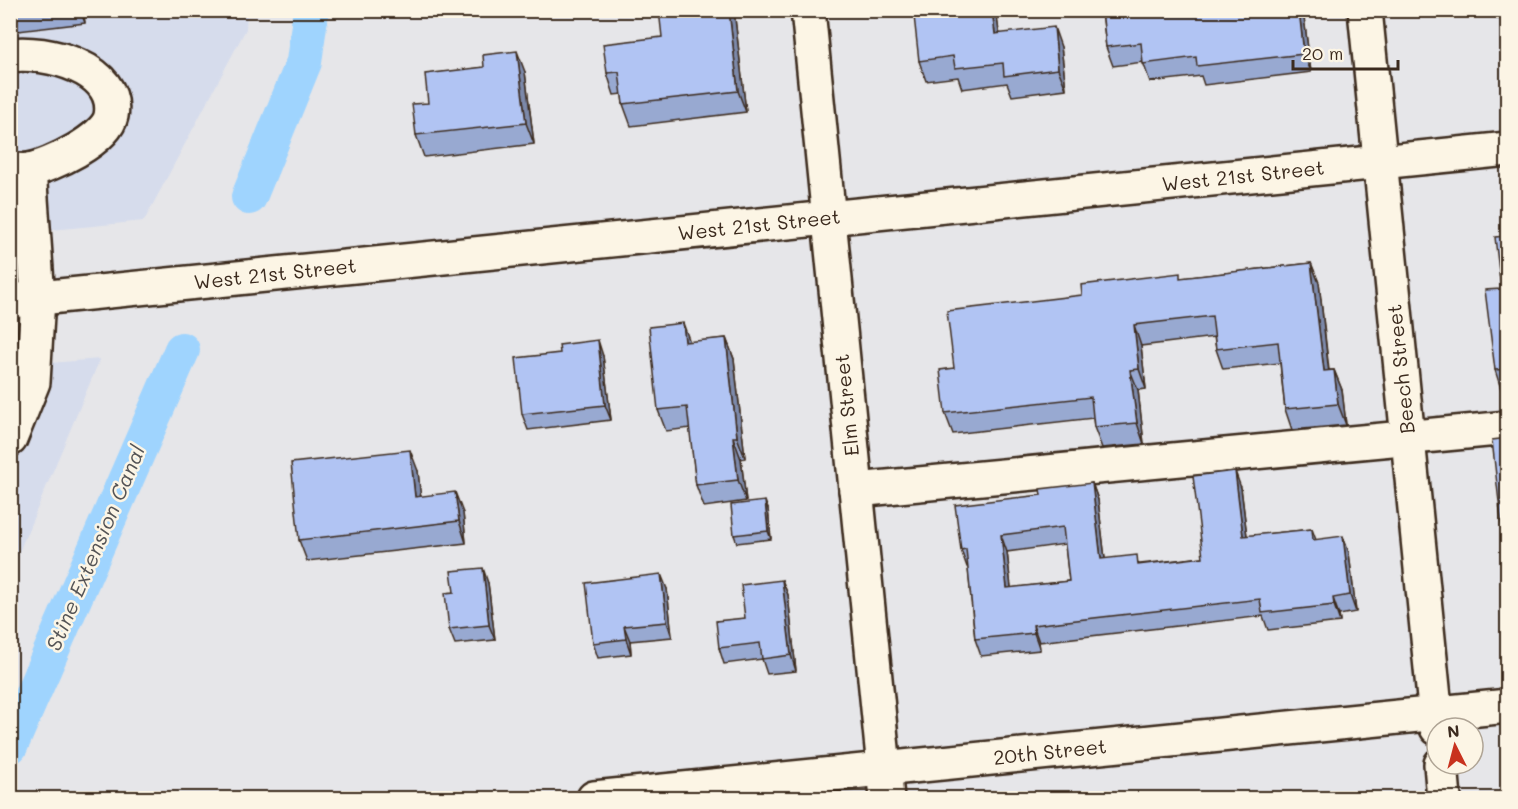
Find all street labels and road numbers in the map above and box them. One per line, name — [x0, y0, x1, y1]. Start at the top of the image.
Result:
street label: West 21st Street — [1160, 154, 1326, 196]
street label: West 21st Street — [676, 203, 842, 245]
street label: West 21st Street — [192, 252, 358, 294]
street label: Beech Street — [1380, 303, 1420, 435]
street label: Elm Street — [828, 353, 864, 457]
street label: 20th Street — [992, 732, 1108, 770]

